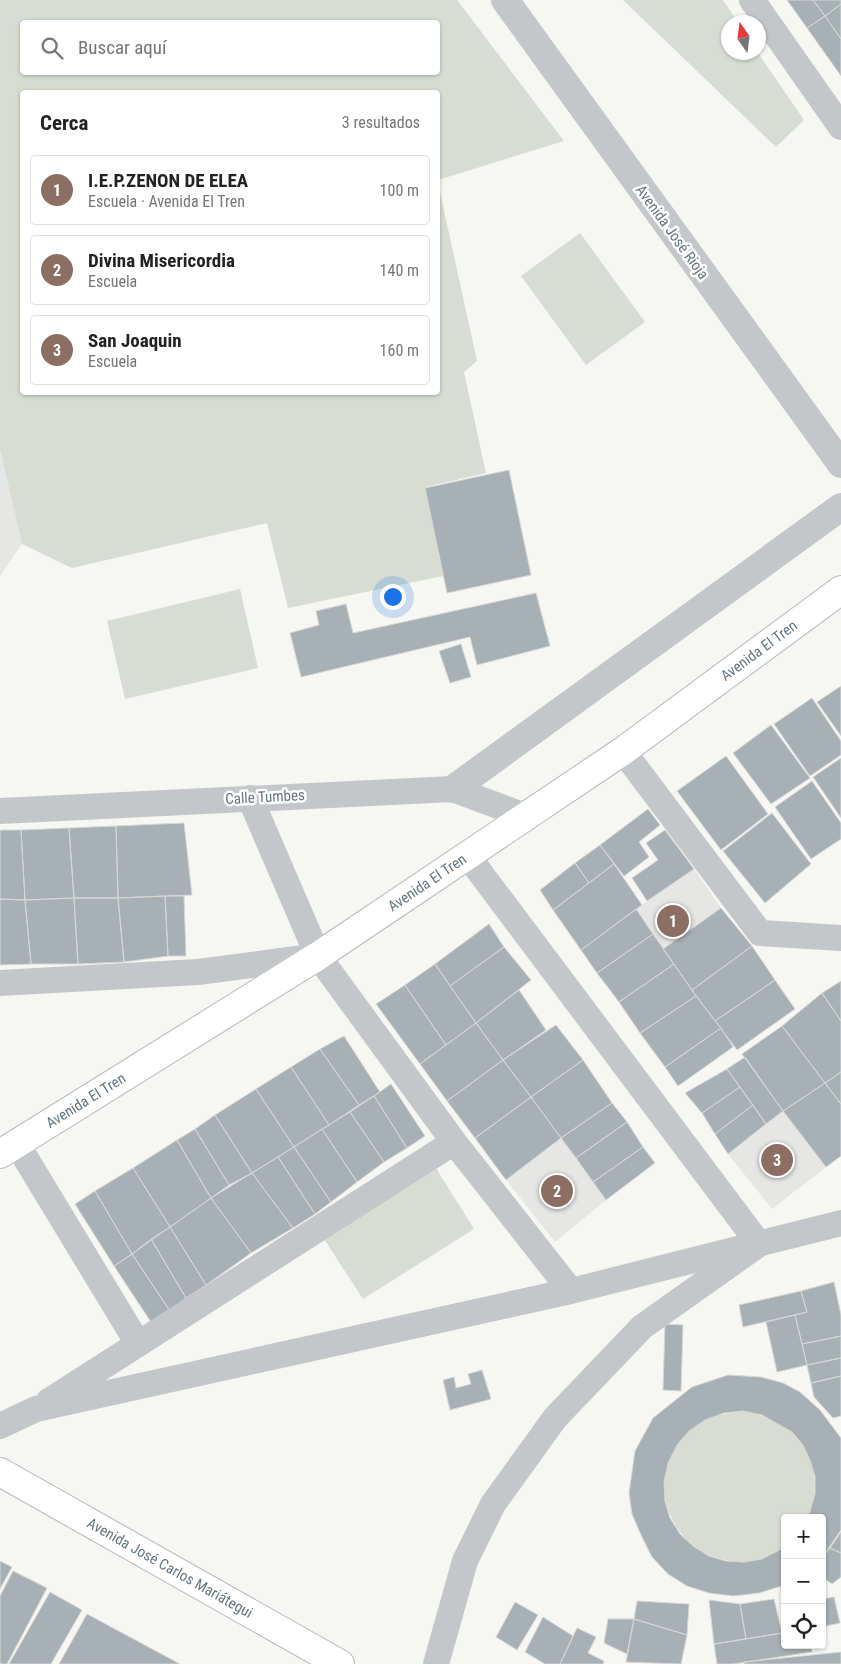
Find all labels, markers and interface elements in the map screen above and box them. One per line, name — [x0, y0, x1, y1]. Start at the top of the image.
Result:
north arrow — [721, 15, 766, 60]
search box — [20, 20, 440, 75]
icon: search — [38, 34, 66, 62]
text: Buscar aquí — [78, 36, 167, 59]
text: Cerca — [40, 111, 88, 135]
text: 3 resultados — [342, 113, 420, 132]
text: I.E.P.ZENON DE ELEA — [88, 169, 248, 192]
text: 1 — [53, 181, 61, 200]
text: 100 m — [380, 181, 419, 200]
street label: Avenida José Rioja — [632, 181, 712, 283]
text: Escuela · Avenida El Tren — [88, 192, 245, 211]
text: Divina Misericordia — [88, 249, 235, 272]
text: 2 — [53, 261, 61, 280]
text: 140 m — [380, 261, 419, 280]
text: Escuela — [88, 272, 137, 291]
text: San Joaquin — [88, 329, 182, 352]
text: 3 — [53, 341, 61, 360]
text: 160 m — [380, 341, 419, 360]
text: Escuela — [88, 352, 137, 371]
your location — [380, 584, 406, 610]
street label: Avenida El Tren — [717, 617, 801, 685]
street label: Calle Tumbes — [225, 786, 305, 808]
street label: Avenida El Tren — [384, 850, 470, 915]
pin: 1 — [657, 902, 689, 940]
street label: Avenida El Tren — [43, 1069, 129, 1132]
pin: 3 — [761, 1141, 793, 1179]
pin: 2 — [541, 1172, 573, 1210]
street label: Avenida José Carlos Mariátegui — [84, 1514, 256, 1622]
map controls — [781, 1514, 826, 1649]
button: + — [781, 1514, 826, 1559]
button: − — [781, 1559, 826, 1604]
button: locate — [781, 1604, 826, 1649]

